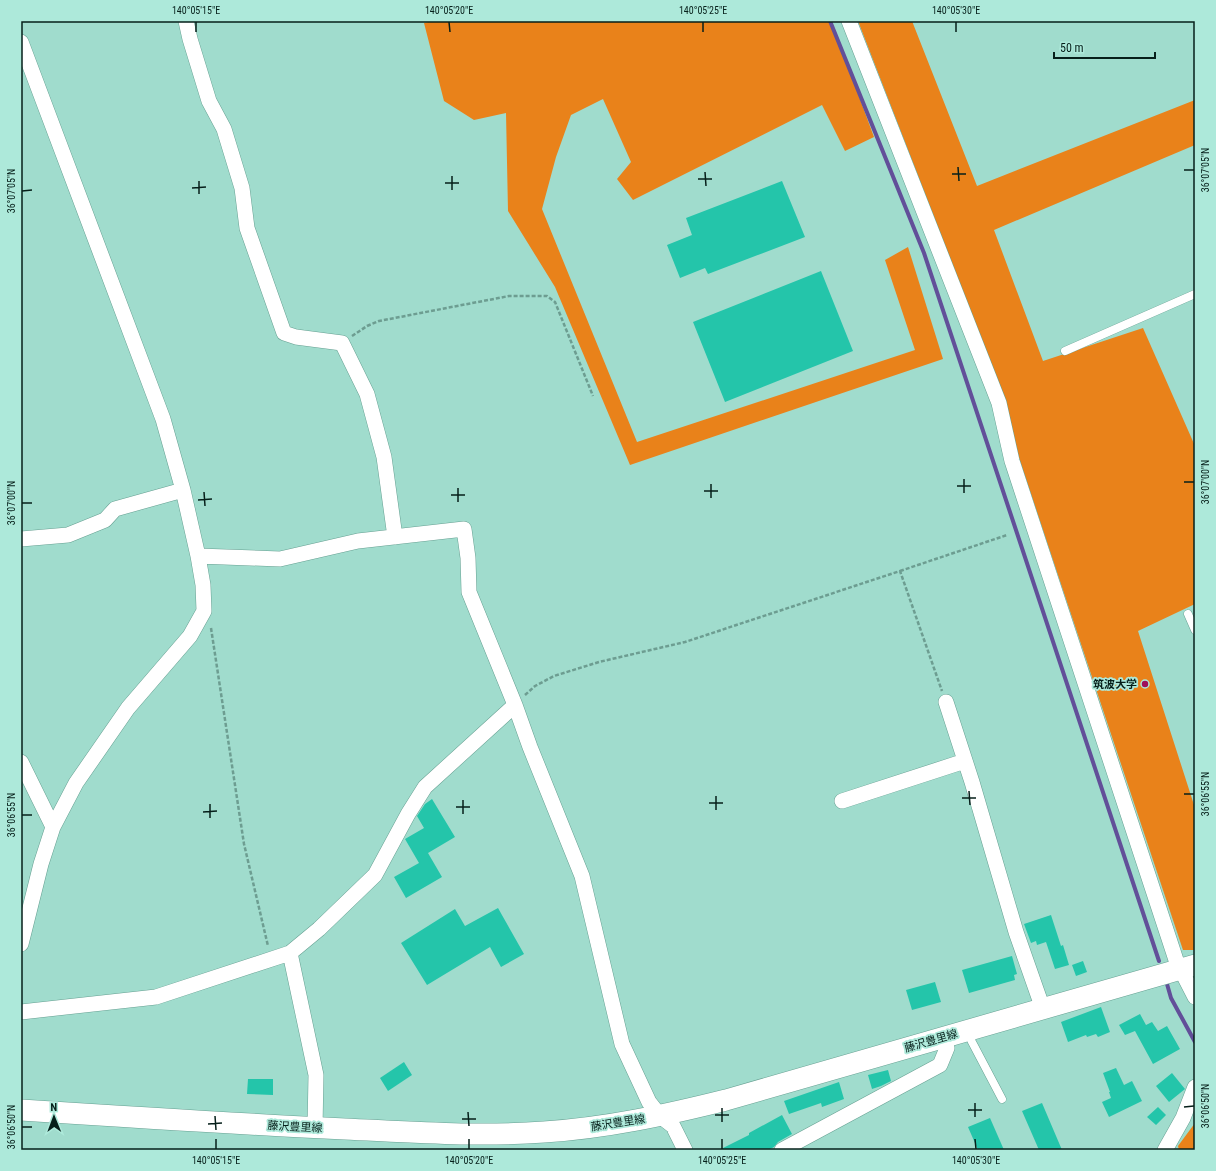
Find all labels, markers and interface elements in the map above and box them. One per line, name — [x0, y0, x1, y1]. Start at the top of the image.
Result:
text: 140°05'15"E — [172, 5, 220, 16]
text: 140°05'20"E — [425, 5, 473, 16]
text: 140°05'25"E — [679, 5, 727, 16]
text: 140°05'30"E — [932, 5, 980, 16]
scale bar — [1054, 34, 1155, 60]
text: 50 m — [1060, 41, 1084, 55]
text: 36°07'05"N — [1200, 148, 1211, 192]
text: 36°07'05"N — [6, 169, 17, 213]
text: 36°07'00"N — [1200, 460, 1211, 504]
text: 36°07'00"N — [6, 481, 17, 525]
place label: 筑波大学 — [1093, 678, 1137, 691]
marker: 筑波大学 — [1140, 679, 1150, 689]
text: 36°06'55"N — [1200, 772, 1211, 816]
text: 36°06'55"N — [6, 793, 17, 837]
street label: 藤沢豊里線 — [903, 1027, 959, 1055]
text: 36°06'50"N — [1200, 1084, 1211, 1128]
north arrow — [34, 1097, 74, 1137]
text: N — [50, 1101, 58, 1114]
text: 36°06'50"N — [6, 1105, 17, 1149]
street label: 藤沢豊里線 — [590, 1112, 646, 1134]
street label: 藤沢豊里線 — [267, 1119, 323, 1135]
text: 140°05'15"E — [192, 1155, 240, 1166]
text: 140°05'20"E — [445, 1155, 493, 1166]
text: 140°05'25"E — [698, 1155, 746, 1166]
text: 140°05'30"E — [952, 1155, 1000, 1166]

